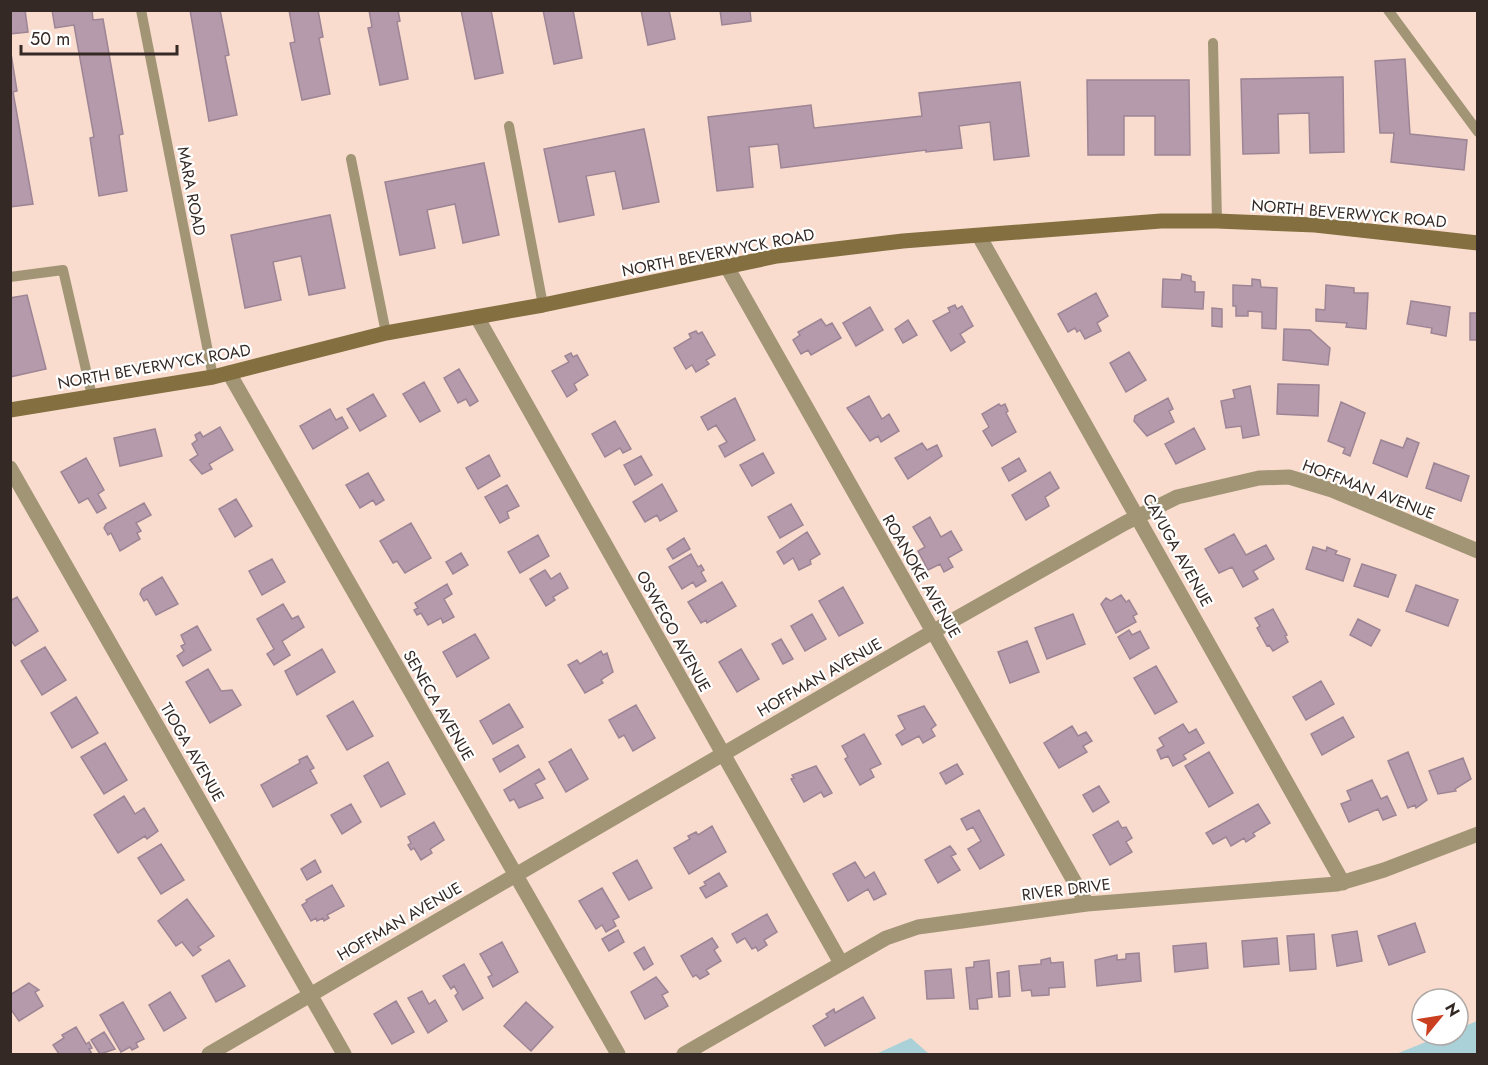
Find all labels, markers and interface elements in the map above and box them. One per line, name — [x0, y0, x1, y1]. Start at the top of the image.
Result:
scale bar — [21, 18, 177, 56]
text: 50 m — [30, 26, 70, 52]
street label: MARA ROAD — [172, 145, 211, 238]
street label: NORTH BEVERWYCK ROAD — [1250, 194, 1448, 233]
street label: NORTH BEVERWYCK ROAD — [620, 223, 816, 282]
street label: NORTH BEVERWYCK ROAD — [56, 338, 253, 395]
street label: HOFFMAN AVENUE — [1299, 454, 1438, 525]
street label: CAYUGA AVENUE — [1137, 490, 1218, 611]
street label: ROANOKE AVENUE — [877, 510, 966, 642]
street label: OSWEGO AVENUE — [631, 566, 716, 696]
street label: HOFFMAN AVENUE — [753, 632, 886, 722]
street label: SENECA AVENUE — [398, 646, 480, 765]
street label: TIOGA AVENUE — [155, 699, 230, 806]
street label: RIVER DRIVE — [1020, 873, 1112, 906]
street label: HOFFMAN AVENUE — [333, 876, 466, 966]
north arrow — [1410, 987, 1470, 1047]
text: N — [1439, 998, 1466, 1021]

